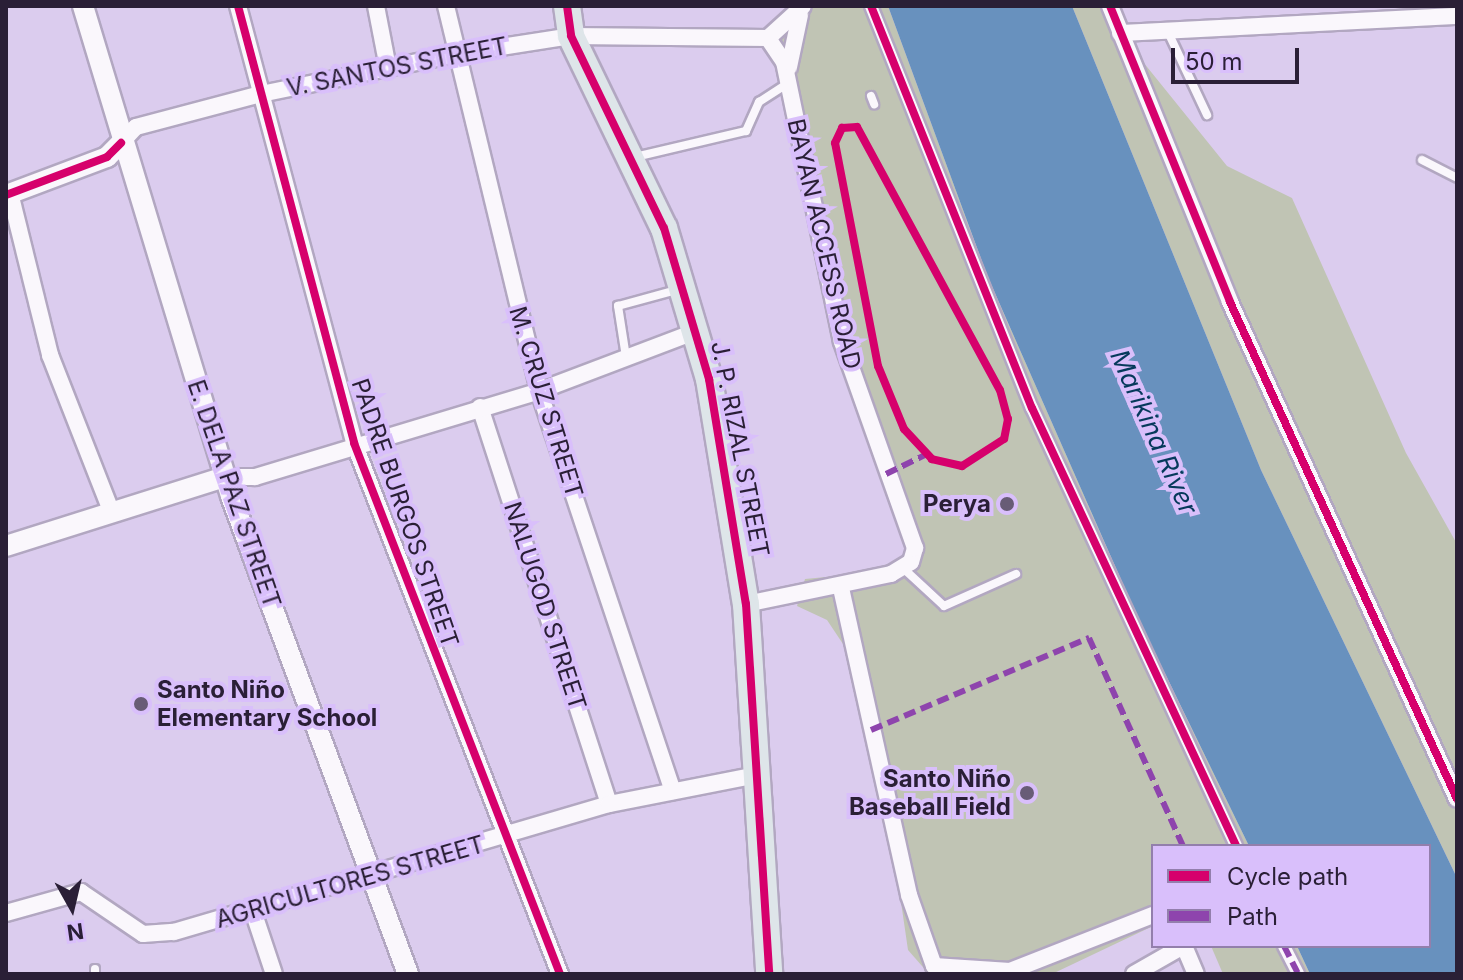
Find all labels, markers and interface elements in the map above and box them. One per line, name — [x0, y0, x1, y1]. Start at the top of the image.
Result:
street label: V. SANTOS STREET — [284, 32, 510, 102]
scale bar — [1175, 32, 1303, 82]
text: 50 m — [1185, 47, 1243, 76]
street label: BAYAN ACCESS ROAD — [781, 116, 867, 372]
street label: M. CRUZ STREET — [503, 303, 589, 501]
street label: J. P. RIZAL STREET — [705, 339, 775, 559]
water label: Marikina River — [1104, 345, 1204, 519]
street label: PADRE BURGOS STREET — [345, 375, 465, 651]
street label: E. DELA PAZ STREET — [181, 376, 287, 612]
place label: Perya — [923, 490, 991, 518]
marker: Perya — [998, 495, 1016, 513]
street label: NALUGOD STREET — [498, 498, 592, 714]
place label: Santo Niño Elementary School — [157, 676, 377, 732]
marker: Santo Niño Elementary School — [132, 695, 150, 713]
place label: Santo Niño Baseball Field — [849, 765, 1011, 821]
marker: Santo Niño Baseball Field — [1018, 784, 1036, 802]
street label: AGRICULTORES STREET — [212, 830, 488, 934]
legend — [1151, 844, 1431, 948]
text: Cycle path — [1227, 862, 1348, 891]
north arrow — [32, 868, 112, 948]
text: Path — [1227, 902, 1278, 931]
text: N — [65, 918, 85, 946]

